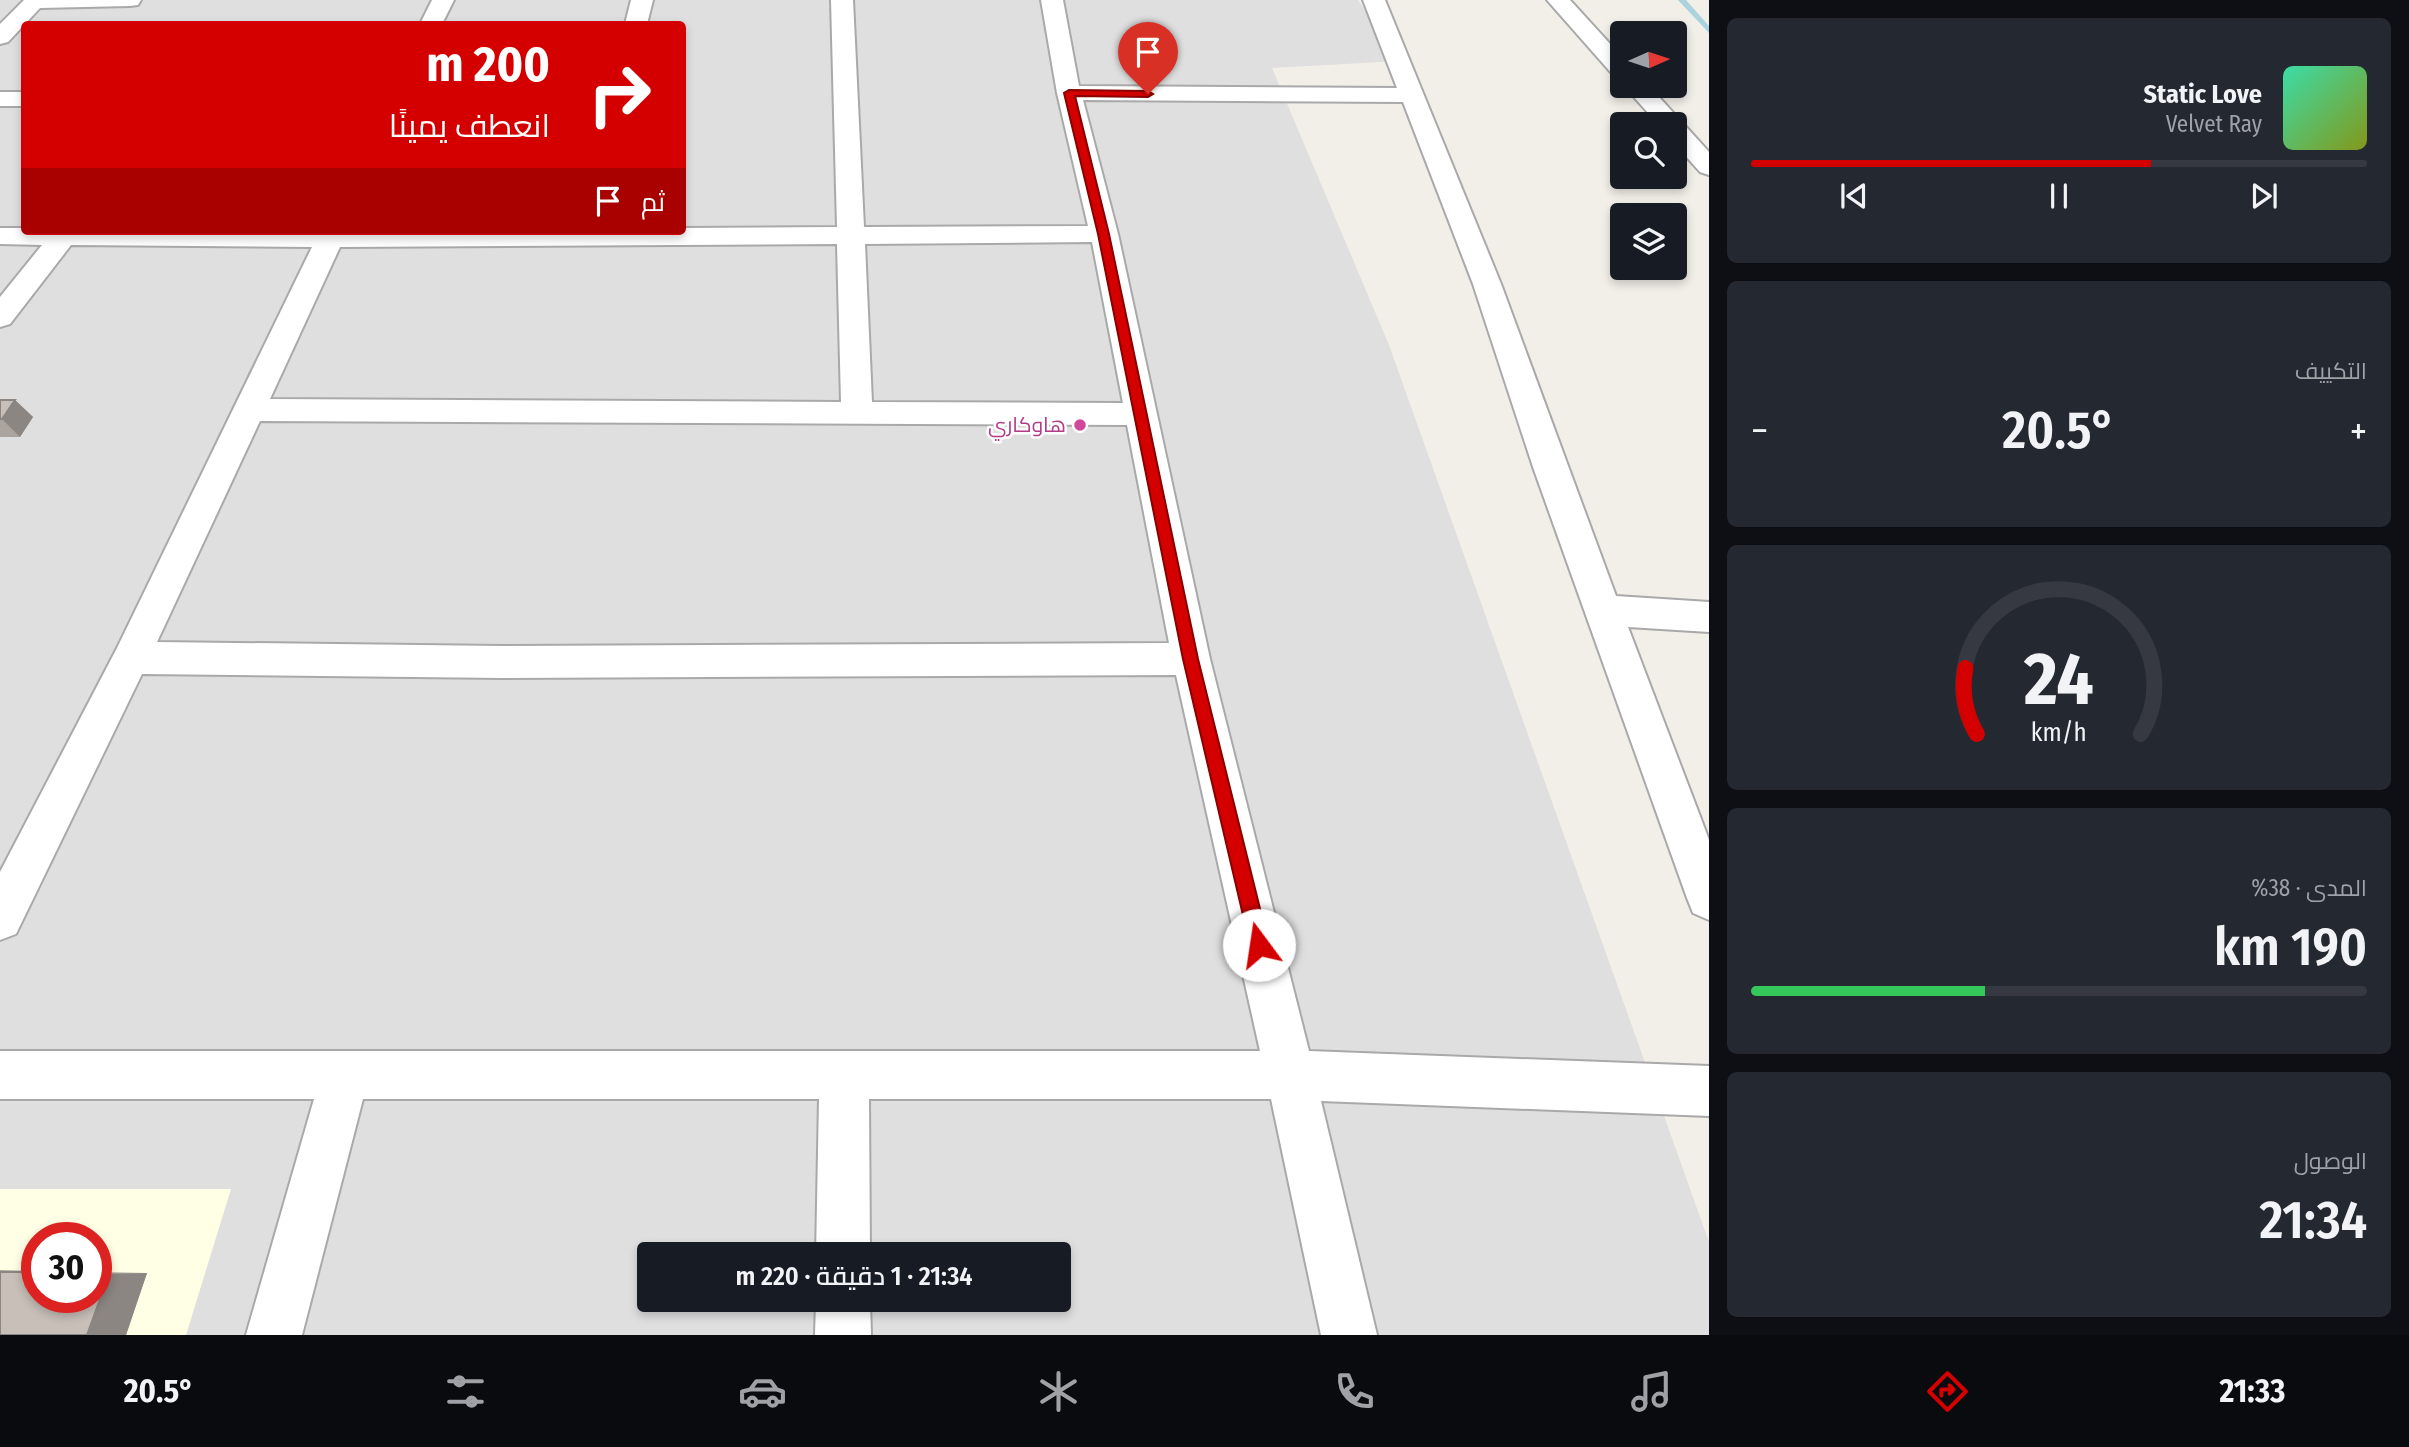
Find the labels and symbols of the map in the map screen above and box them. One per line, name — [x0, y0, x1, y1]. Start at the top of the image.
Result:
north arrow — [1610, 21, 1687, 98]
pin — [1118, 22, 1178, 94]
place label: هاوكاري — [988, 412, 1066, 441]
marker: هاوكاري — [1072, 417, 1088, 433]
position arrow — [1222, 908, 1296, 982]
speed limit sign: 30 — [21, 1222, 112, 1313]

